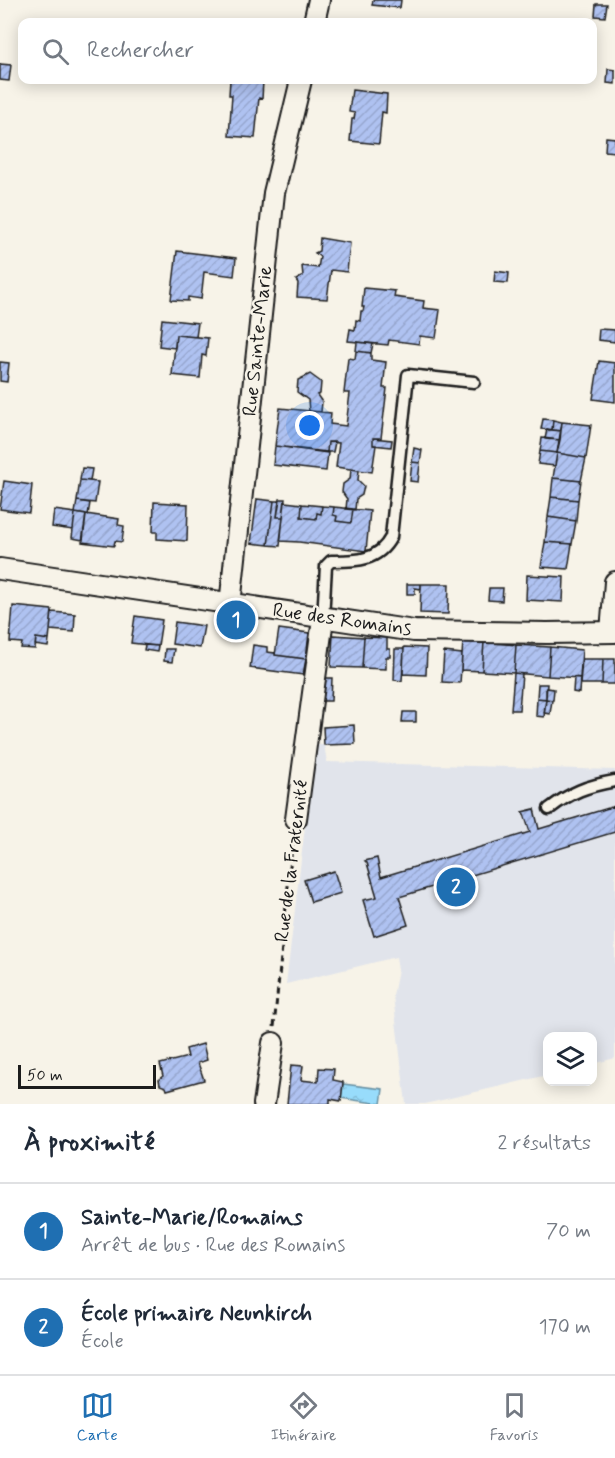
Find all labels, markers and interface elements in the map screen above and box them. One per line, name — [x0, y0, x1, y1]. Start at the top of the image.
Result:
search box — [18, 18, 597, 84]
icon: search — [39, 35, 72, 68]
text: Rechercher — [87, 37, 194, 65]
street label: Rue Sainte-Marie — [237, 264, 279, 418]
your location — [295, 411, 324, 440]
street label: Rue des Romains — [271, 597, 413, 643]
pin: 1 — [216, 598, 256, 642]
street label: Rue de la Fraternité — [269, 778, 315, 944]
pin: 2 — [436, 864, 476, 910]
map controls — [543, 1032, 597, 1086]
button: layers — [543, 1032, 597, 1086]
scale bar — [18, 1062, 156, 1090]
text: 50 m — [27, 1065, 63, 1086]
text: À proximité — [24, 1126, 155, 1160]
text: 2 résultats — [498, 1130, 591, 1157]
text: Sainte-Marie/Romains — [81, 1204, 303, 1232]
text: 1 — [39, 1218, 48, 1245]
text: 70 m — [546, 1218, 591, 1245]
text: Arrêt de bus · Rue des Romains — [81, 1232, 345, 1259]
text: École primaire Neunkirch — [81, 1300, 312, 1328]
text: 2 — [39, 1314, 48, 1341]
text: 170 m — [539, 1314, 591, 1341]
text: École — [81, 1328, 124, 1355]
tab: Carte — [77, 1389, 118, 1446]
tab: Itinéraire — [271, 1389, 337, 1446]
tab: Favoris — [490, 1389, 538, 1446]

